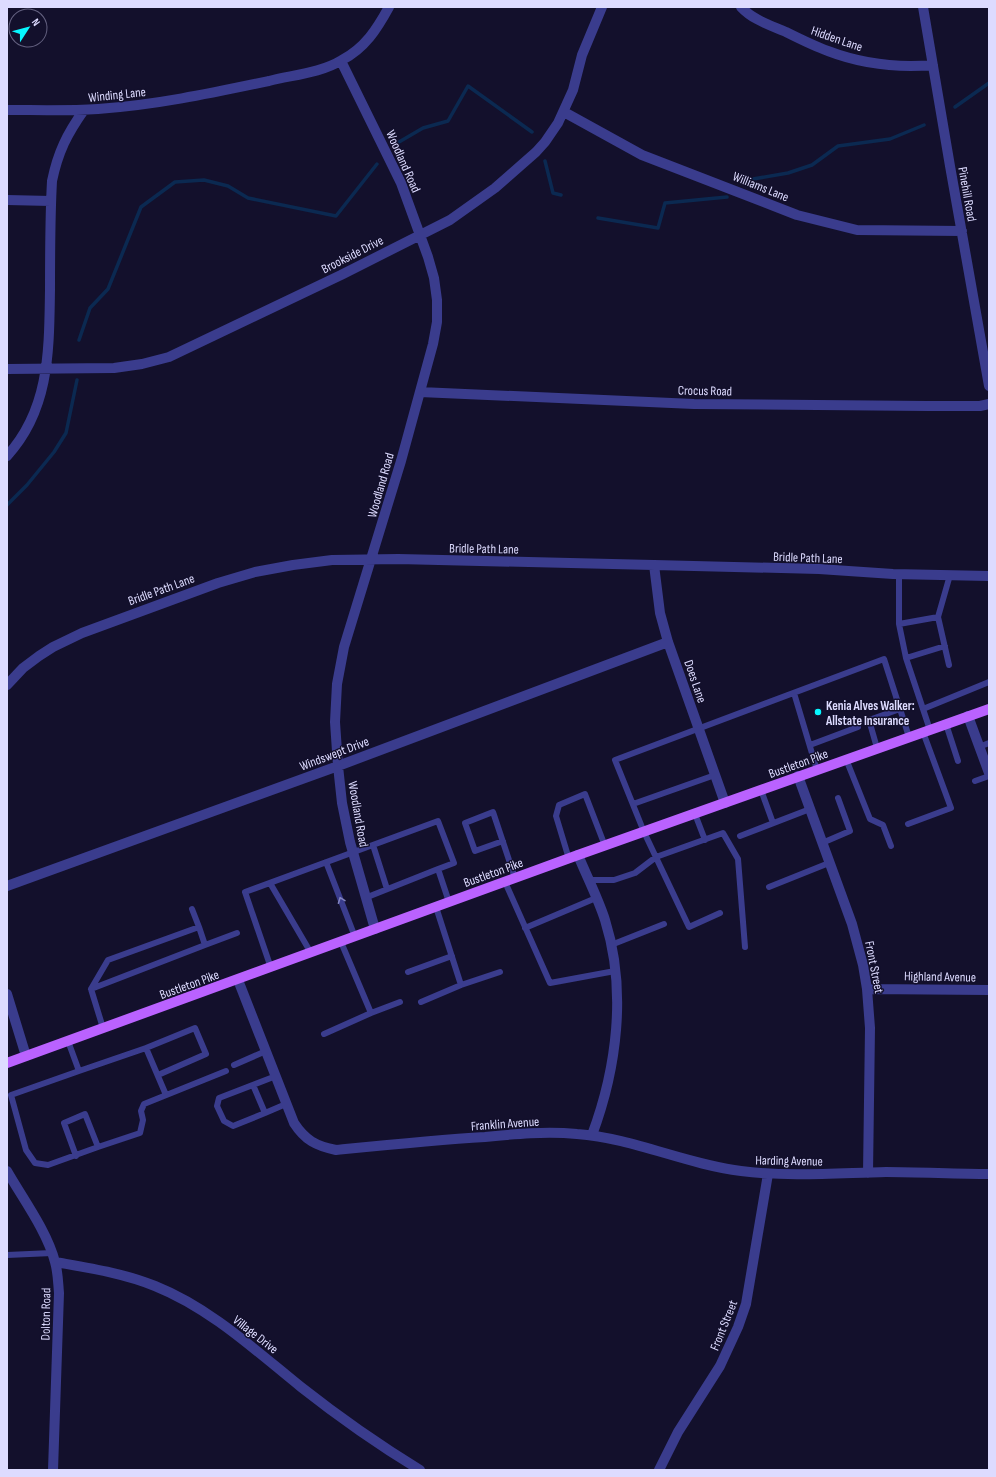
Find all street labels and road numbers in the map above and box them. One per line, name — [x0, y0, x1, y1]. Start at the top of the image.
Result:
street label: Hidden Lane — [809, 23, 864, 55]
street label: Winding Lane — [88, 84, 147, 106]
street label: Woodland Road — [382, 128, 424, 195]
street label: Pinehill Road — [954, 166, 980, 223]
street label: Williams Lane — [730, 168, 791, 205]
street label: Brookside Drive — [319, 232, 386, 277]
street label: Crocus Road — [678, 383, 732, 399]
street label: Woodland Road — [364, 451, 398, 519]
street label: Bridle Path Lane — [449, 540, 519, 558]
street label: Bridle Path Lane — [773, 549, 843, 567]
street label: Bridle Path Lane — [126, 571, 197, 609]
street label: Does Lane — [680, 658, 710, 705]
street label: Windswept Drive — [297, 733, 371, 775]
street label: Bustleton Pike — [766, 746, 830, 782]
street label: Woodland Road — [344, 780, 372, 848]
street label: Bustleton Pike — [461, 855, 525, 891]
street label: Front Street — [861, 940, 887, 995]
street label: Bustleton Pike — [157, 967, 221, 1003]
street label: Highland Avenue — [904, 968, 976, 986]
street label: Franklin Avenue — [470, 1114, 540, 1134]
street label: Harding Avenue — [755, 1152, 823, 1170]
street label: Dolton Road — [38, 1287, 54, 1341]
street label: Front Street — [707, 1298, 741, 1353]
street label: Village Drive — [229, 1312, 281, 1357]

